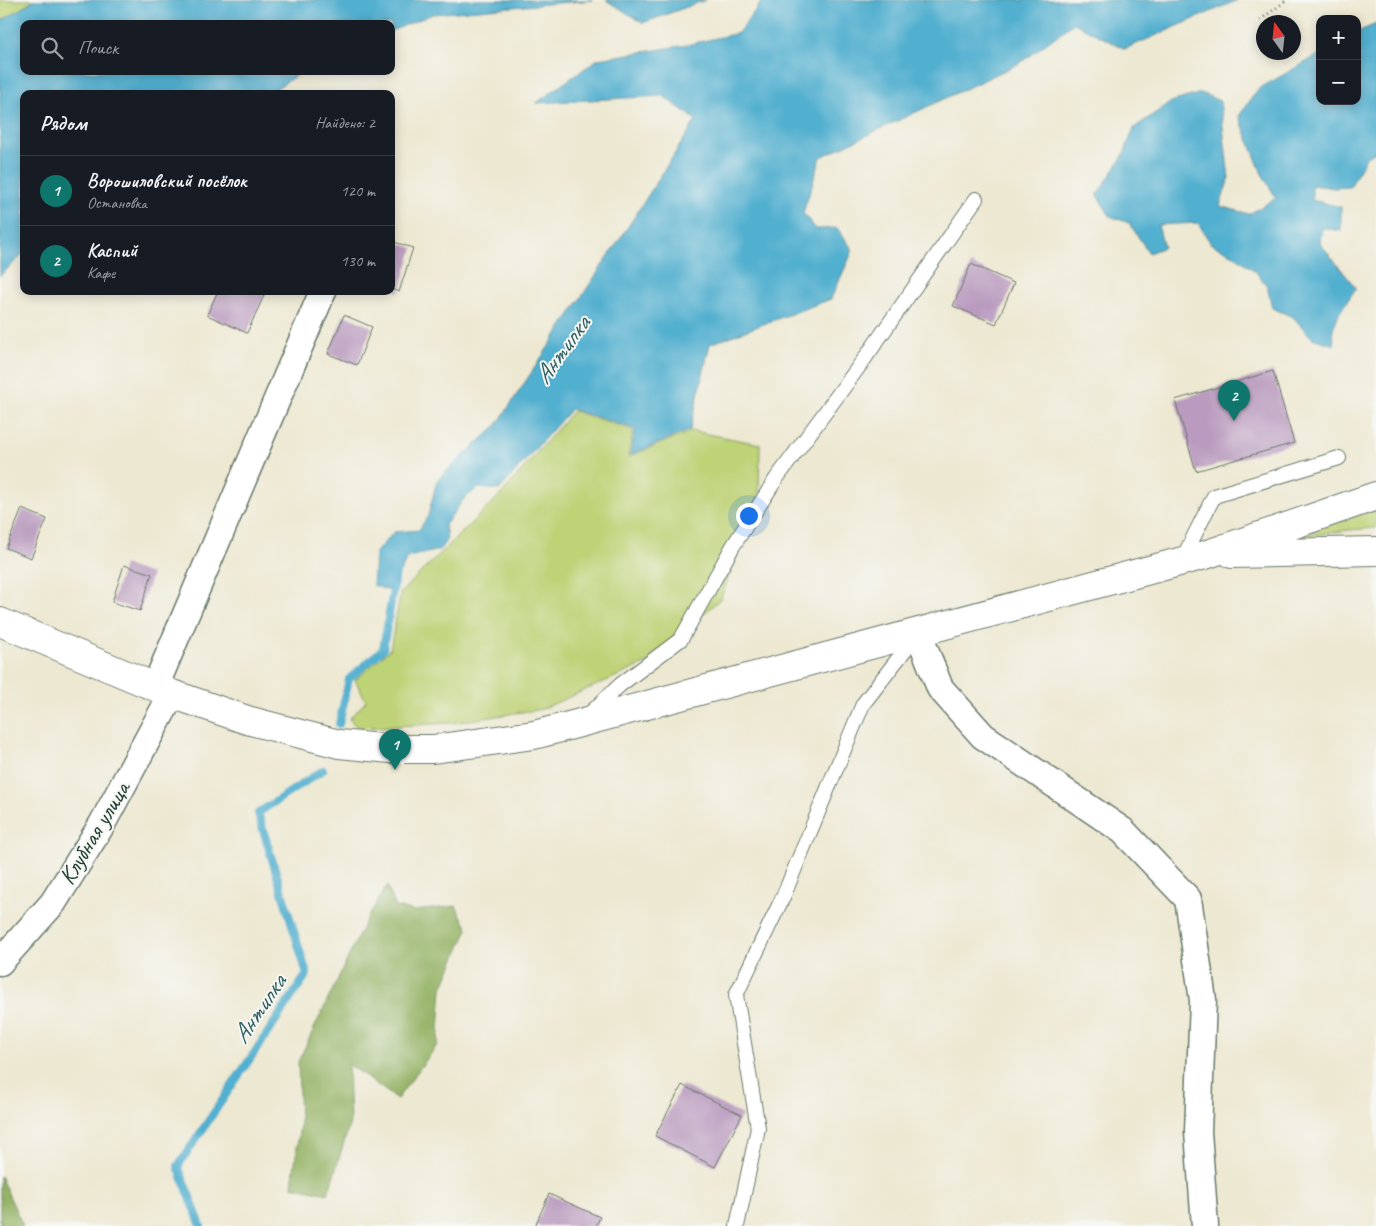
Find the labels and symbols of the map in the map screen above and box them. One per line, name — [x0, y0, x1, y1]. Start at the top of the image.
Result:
north arrow — [1256, 15, 1301, 60]
water label: Антипка — [527, 308, 598, 390]
pin: 2 — [1218, 380, 1250, 421]
your location — [736, 503, 762, 529]
pin: 1 — [379, 729, 411, 770]
street label: Клубная улица — [52, 774, 138, 890]
water label: Антипка — [224, 967, 295, 1049]

